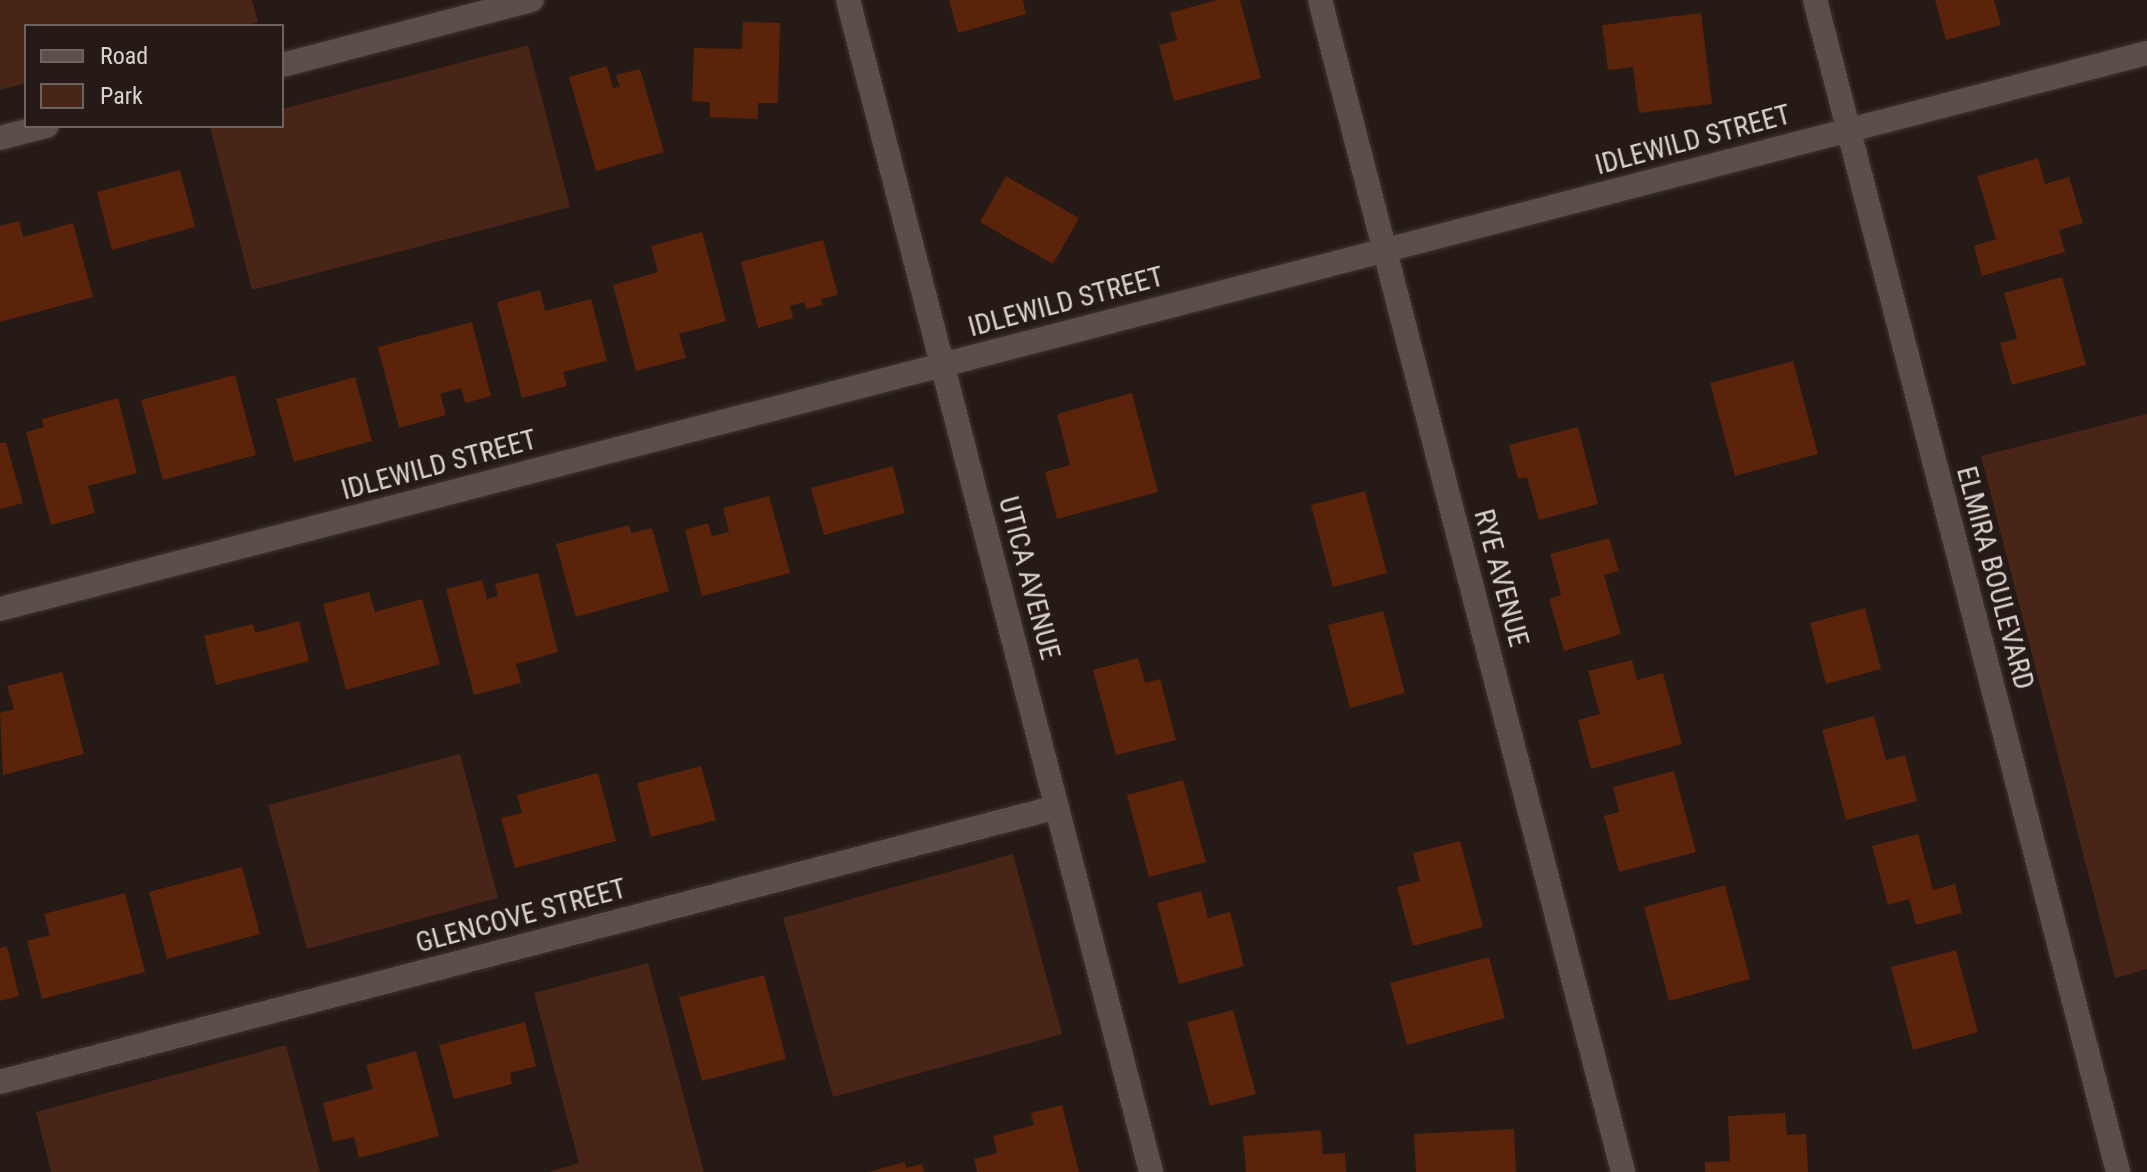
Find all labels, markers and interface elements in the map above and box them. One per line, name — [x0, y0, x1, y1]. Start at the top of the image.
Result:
legend — [24, 24, 284, 128]
text: Road — [100, 42, 148, 70]
text: Park — [100, 82, 143, 110]
street label: IDLEWILD STREET — [1592, 98, 1794, 182]
street label: IDLEWILD STREET — [965, 260, 1167, 344]
street label: IDLEWILD STREET — [338, 423, 540, 507]
street label: ELMIRA BOULEVARD — [1949, 463, 2041, 693]
street label: UTICA AVENUE — [991, 493, 1067, 663]
street label: RYE AVENUE — [1467, 506, 1535, 650]
street label: GLENCOVE STREET — [412, 872, 630, 960]

